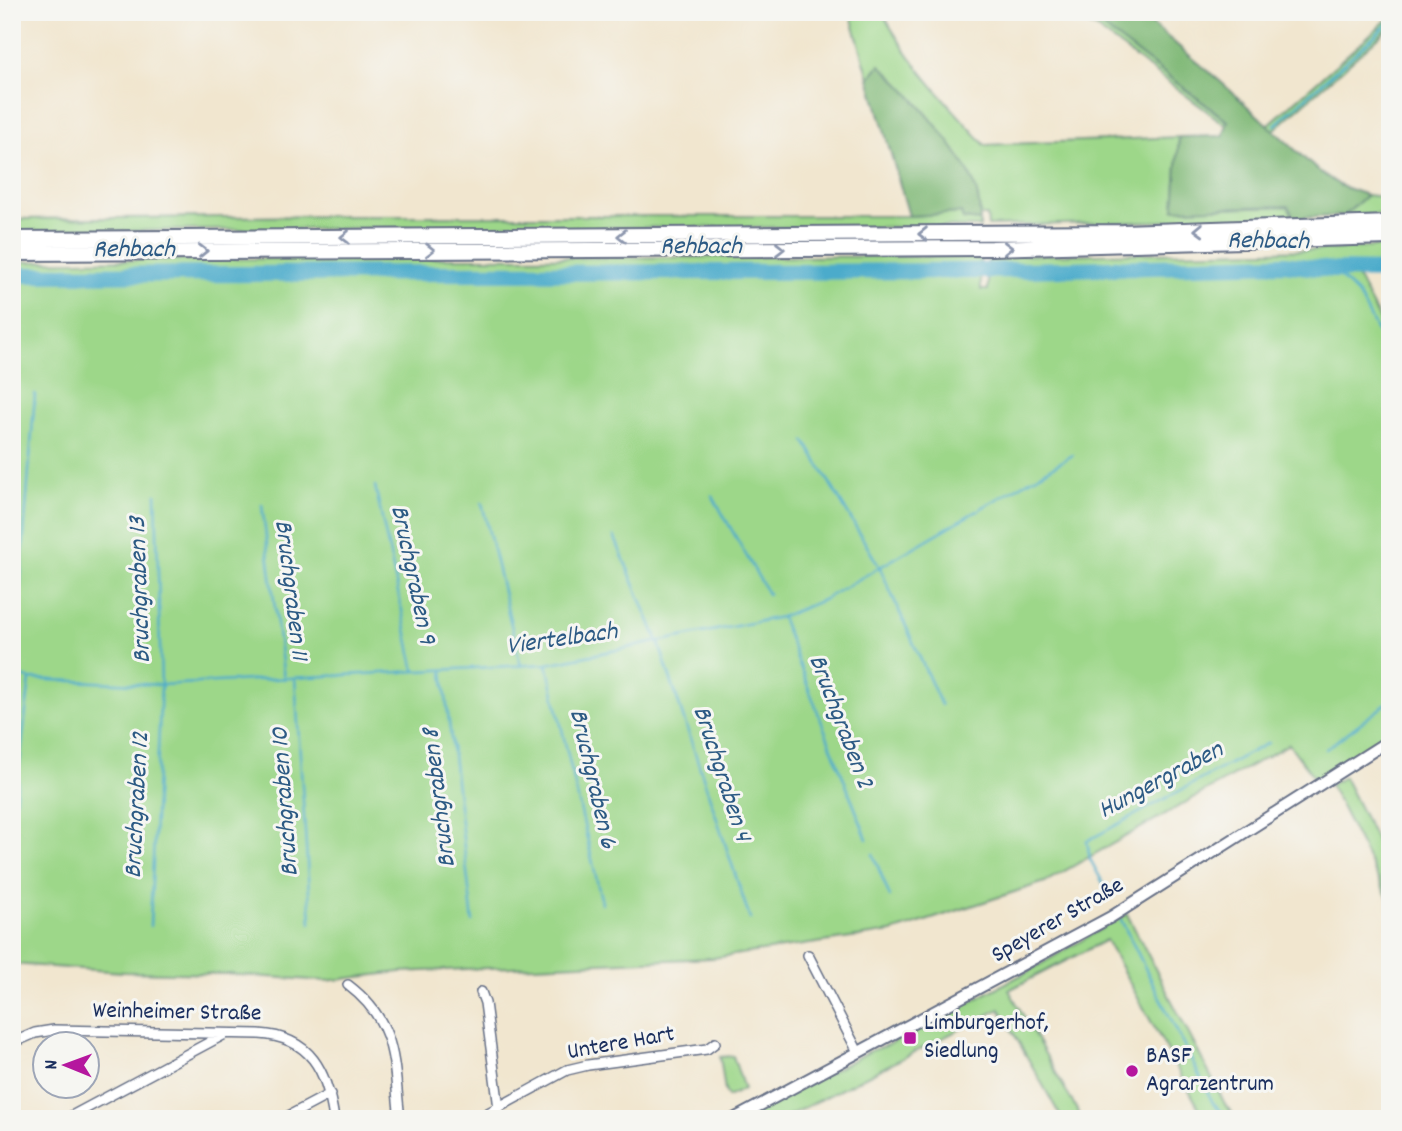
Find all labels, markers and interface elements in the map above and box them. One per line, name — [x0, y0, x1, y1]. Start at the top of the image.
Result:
one-way arrow — [1193, 222, 1204, 237]
water label: Rehbach — [1227, 223, 1310, 261]
one-way arrow — [917, 226, 927, 242]
one-way arrow — [616, 228, 626, 244]
one-way arrow — [339, 229, 350, 245]
water label: Rehbach — [660, 229, 743, 266]
water label: Rehbach — [93, 232, 176, 269]
one-way arrow — [1003, 240, 1014, 255]
one-way arrow — [776, 241, 786, 257]
one-way arrow — [426, 242, 436, 258]
one-way arrow — [198, 243, 209, 259]
water label: Bruchgraben 9 — [379, 502, 445, 649]
water label: Bruchgraben 13 — [120, 514, 162, 664]
water label: Bruchgraben 11 — [263, 518, 317, 664]
water label: Viertelbach — [504, 614, 621, 666]
water label: Bruchgraben 2 — [798, 650, 883, 795]
water label: Bruchgraben 4 — [682, 702, 761, 848]
water label: Bruchgraben 6 — [558, 706, 626, 854]
water label: Bruchgraben 10 — [262, 724, 310, 878]
water label: Bruchgraben 8 — [413, 724, 467, 870]
water label: Bruchgraben 12 — [116, 730, 160, 879]
water label: Hungergraben — [1092, 732, 1231, 829]
street label: Speyerer Straße — [985, 869, 1131, 973]
street label: Weinheimer Straße — [92, 995, 262, 1031]
place label: Limburgerhof, Siedlung — [924, 1007, 1049, 1069]
street label: Untere Hart — [565, 1018, 677, 1070]
north arrow — [32, 1030, 102, 1100]
marker: Limburgerhof, Siedlung — [902, 1030, 918, 1046]
place label: BASF Agrarzentrum — [1146, 1040, 1274, 1102]
text: N — [39, 1060, 66, 1070]
marker: BASF Agrarzentrum — [1124, 1063, 1140, 1079]

